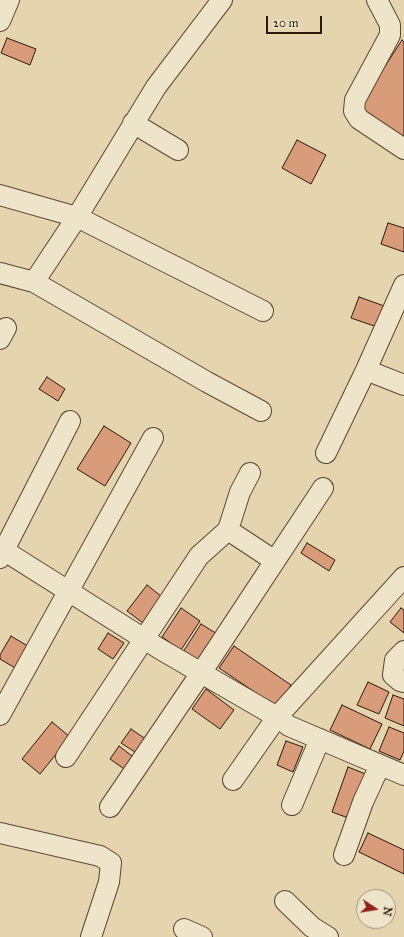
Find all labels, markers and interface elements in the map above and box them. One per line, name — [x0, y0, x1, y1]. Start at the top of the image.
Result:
scale bar — [268, 8, 324, 34]
text: 20 m — [273, 16, 299, 30]
north arrow — [356, 889, 396, 929]
text: N — [380, 905, 395, 917]

